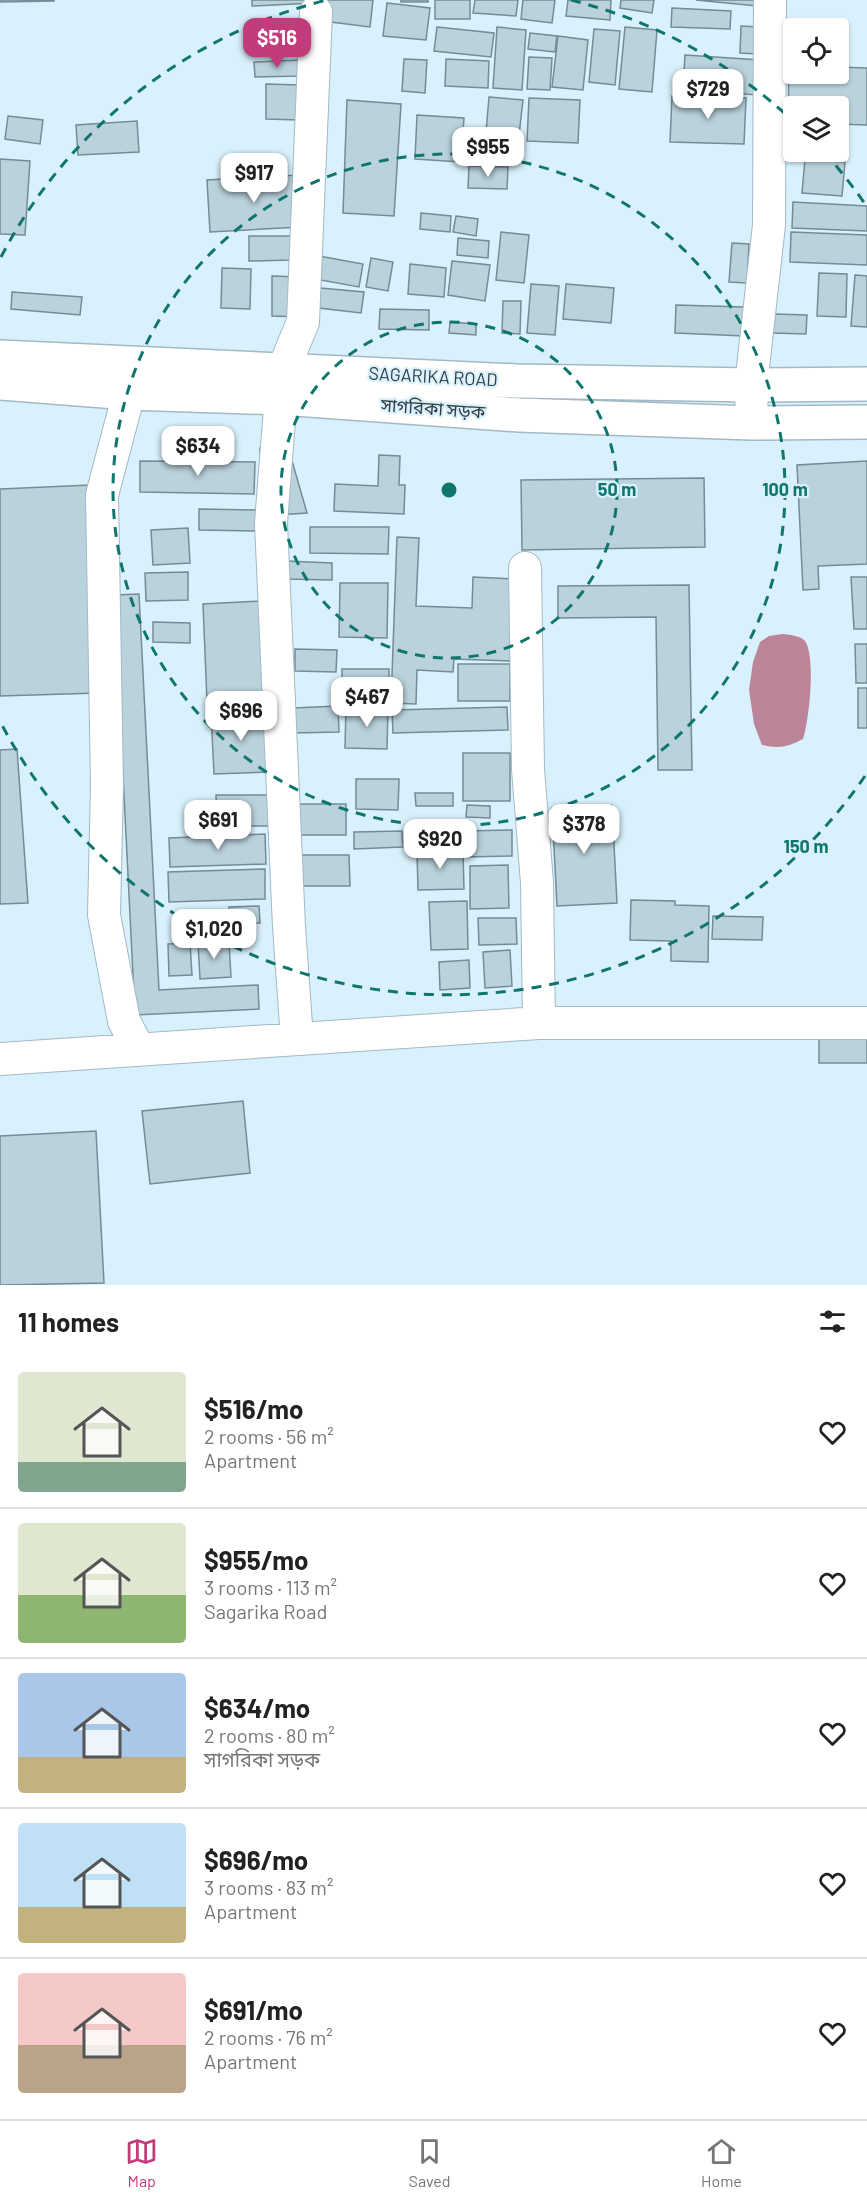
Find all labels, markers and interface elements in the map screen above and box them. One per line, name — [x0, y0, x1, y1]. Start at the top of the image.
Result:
pin: $516 — [241, 18, 313, 69]
map controls — [783, 18, 849, 162]
button: locate — [783, 18, 849, 84]
text: $516 — [257, 25, 297, 49]
pin: $729 — [672, 69, 744, 120]
text: $729 — [686, 76, 730, 100]
button: layers — [783, 96, 849, 162]
pin: $955 — [452, 127, 524, 178]
text: $955 — [466, 134, 510, 158]
pin: $917 — [218, 153, 290, 204]
text: $917 — [235, 160, 273, 184]
street label: SAGARIKA ROAD — [368, 362, 498, 390]
street label: সাগরিকা সড়ক — [379, 393, 486, 423]
pin: $634 — [162, 426, 234, 477]
text: $634 — [175, 433, 221, 457]
text: 50 m — [598, 478, 636, 500]
text: 100 m — [762, 478, 808, 500]
centre of rings — [439, 480, 459, 500]
pin: $467 — [331, 677, 403, 728]
text: $467 — [345, 684, 389, 708]
pin: $696 — [205, 691, 277, 742]
text: $696 — [219, 698, 263, 722]
pin: $691 — [182, 800, 254, 851]
pin: $378 — [548, 804, 620, 855]
text: $691 — [198, 807, 238, 831]
text: $378 — [563, 811, 605, 835]
pin: $920 — [404, 819, 476, 870]
text: $920 — [418, 826, 462, 850]
text: 150 m — [784, 835, 828, 857]
pin: $1,020 — [165, 909, 263, 960]
text: $1,020 — [185, 916, 243, 940]
icon: filters — [816, 1305, 849, 1338]
text: 11 homes — [18, 1306, 119, 1337]
text: $516/mo — [204, 1393, 303, 1424]
icon: home — [66, 1396, 138, 1468]
icon: heart — [816, 1416, 849, 1449]
text: 2 rooms · 56 m² — [204, 1424, 334, 1448]
text: Apartment — [204, 1448, 297, 1472]
text: $955/mo — [204, 1544, 308, 1575]
icon: home — [66, 1547, 138, 1619]
icon: heart — [816, 1567, 849, 1600]
text: 3 rooms · 113 m² — [204, 1575, 337, 1599]
text: Sagarika Road — [204, 1599, 327, 1623]
text: $634/mo — [204, 1692, 310, 1723]
icon: home — [66, 1697, 138, 1769]
icon: heart — [816, 1717, 849, 1750]
text: 2 rooms · 80 m² — [204, 1723, 335, 1747]
text: সাগরিকা সড়ক — [204, 1747, 320, 1771]
text: $696/mo — [204, 1844, 308, 1875]
icon: home — [66, 1847, 138, 1919]
icon: heart — [816, 1867, 849, 1900]
text: 3 rooms · 83 m² — [204, 1875, 333, 1899]
text: Apartment — [204, 1899, 297, 1923]
text: $691/mo — [204, 1994, 303, 2025]
icon: home — [66, 1997, 138, 2069]
icon: heart — [816, 2017, 849, 2050]
text: 2 rooms · 76 m² — [204, 2025, 333, 2049]
text: Apartment — [204, 2049, 297, 2073]
tab: Map — [125, 2135, 158, 2190]
tab: Saved — [409, 2135, 451, 2190]
tab: Home — [701, 2135, 742, 2190]

